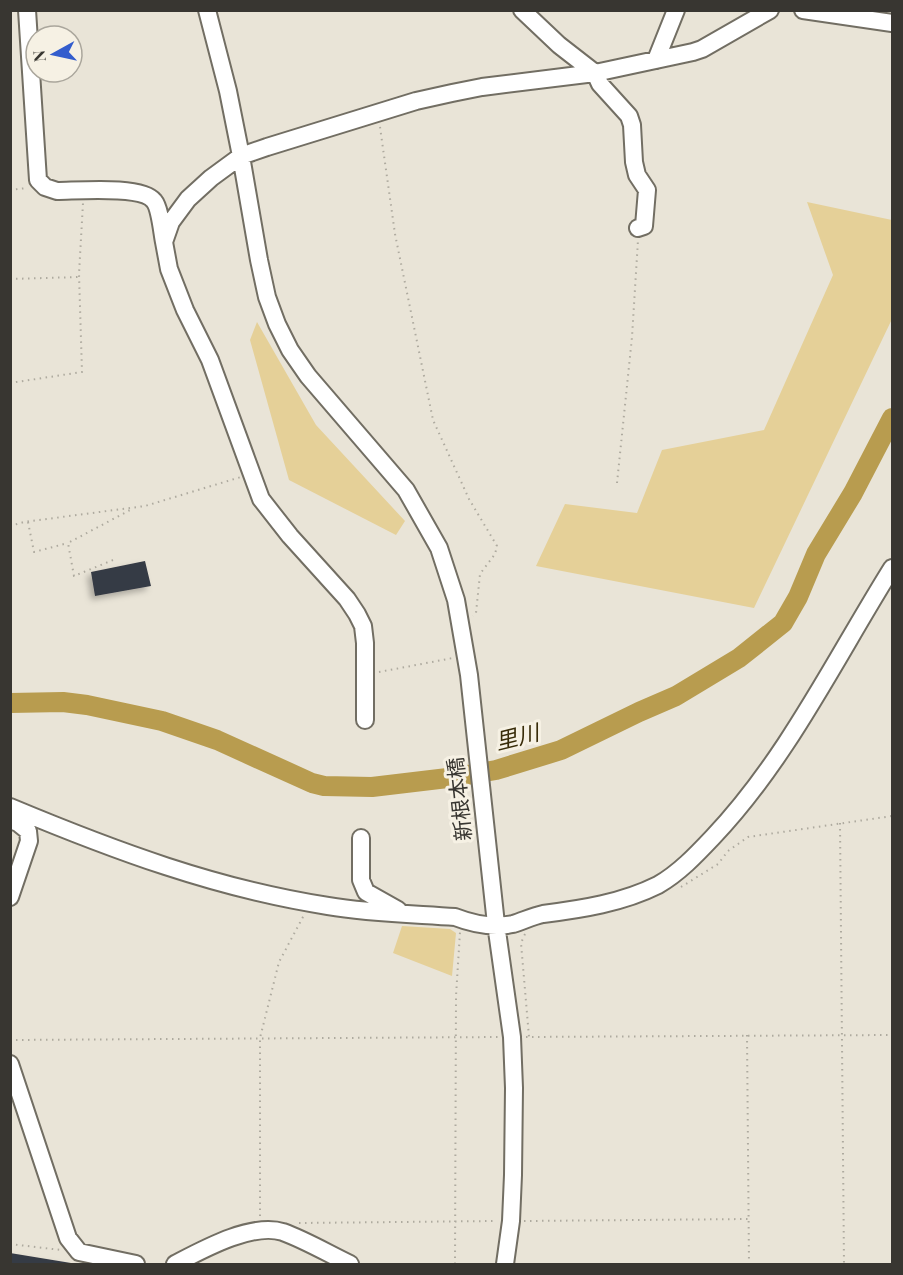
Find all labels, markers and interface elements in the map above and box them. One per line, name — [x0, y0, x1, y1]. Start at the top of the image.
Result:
north arrow — [24, 24, 84, 84]
text: N — [27, 49, 50, 63]
water label: 里川 — [492, 716, 544, 756]
street label: 新根本橋 — [440, 756, 476, 842]

